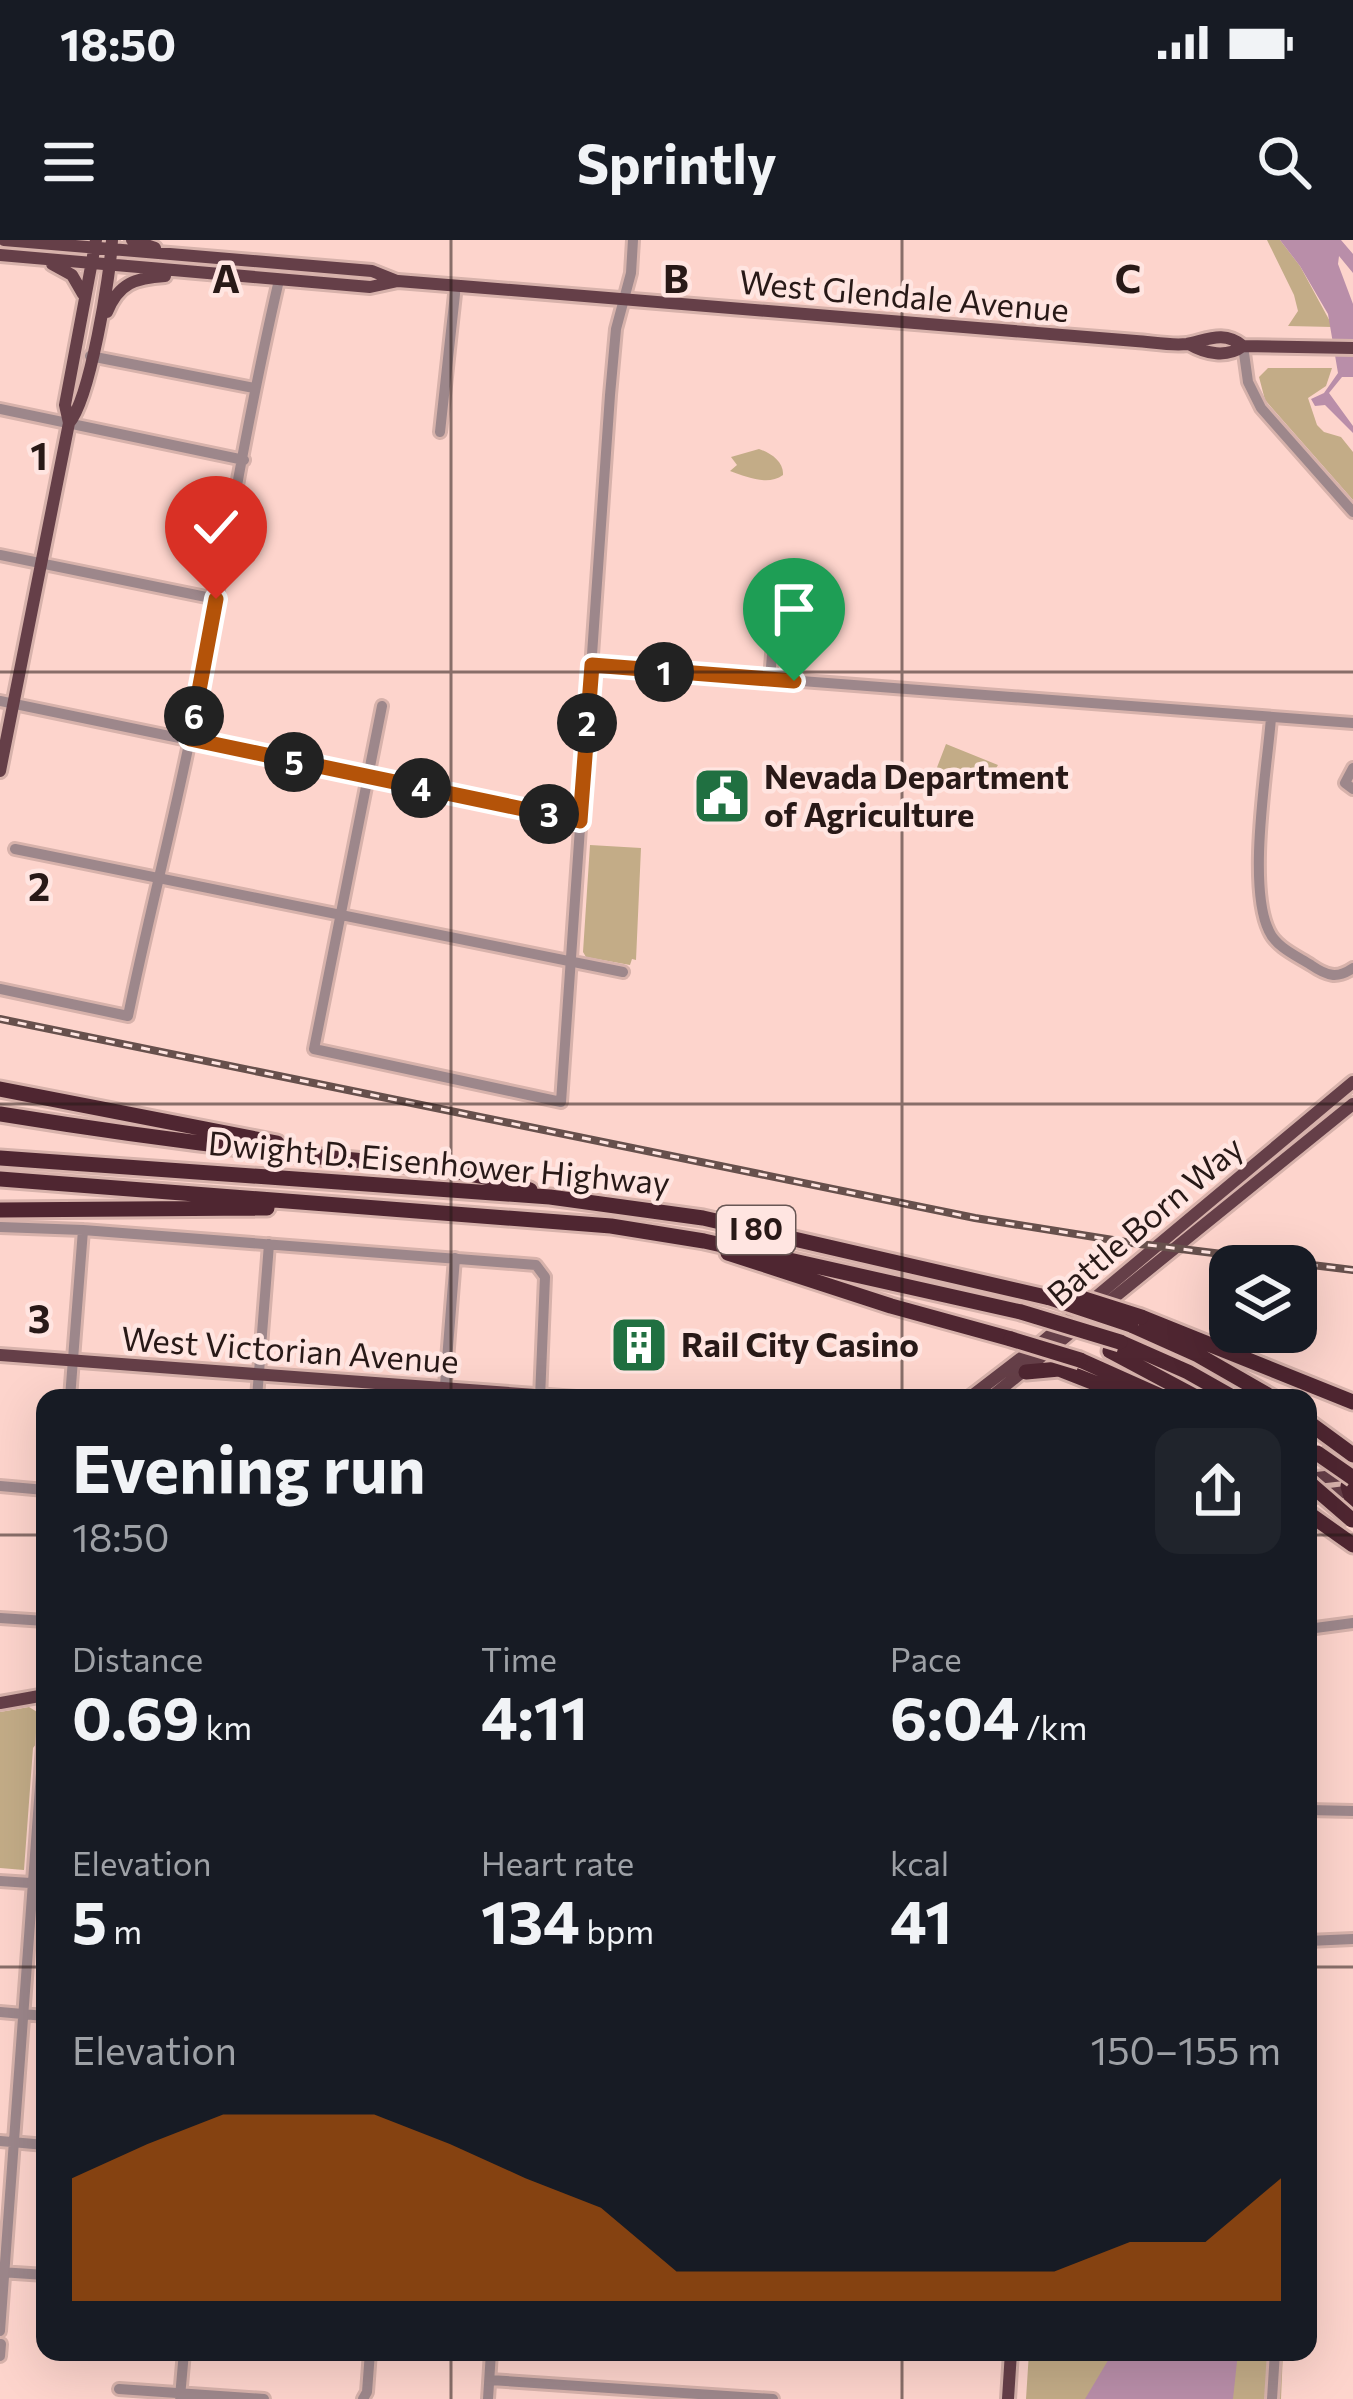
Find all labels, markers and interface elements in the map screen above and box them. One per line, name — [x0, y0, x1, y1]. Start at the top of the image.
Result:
text: 18:50 — [60, 15, 176, 70]
icon: menu — [36, 129, 102, 195]
text: Sprintly — [576, 129, 777, 195]
icon: search — [1251, 129, 1317, 195]
text: A — [212, 253, 240, 301]
text: B — [663, 253, 689, 301]
text: C — [1115, 253, 1141, 301]
street label: West Glendale Avenue — [738, 260, 1071, 329]
text: 1 — [30, 430, 48, 478]
pin — [165, 476, 267, 599]
icon: check — [183, 494, 249, 560]
pin — [743, 558, 845, 681]
icon: arrive — [761, 576, 827, 642]
pin: 1 — [634, 642, 694, 702]
text: 1 — [657, 651, 671, 692]
pin: 6 — [164, 686, 224, 746]
pin: 2 — [557, 693, 617, 753]
text: 6 — [184, 695, 204, 736]
text: 2 — [578, 702, 596, 743]
pin: 5 — [264, 732, 324, 792]
text: 5 — [284, 741, 304, 782]
place label: Nevada Department of Agriculture — [764, 755, 1069, 834]
pin: 4 — [391, 758, 451, 818]
public building icon: Nevada Department of Agriculture — [691, 765, 753, 827]
text: 4 — [411, 767, 431, 808]
pin: 3 — [519, 784, 579, 844]
text: 3 — [539, 793, 559, 834]
text: 2 — [28, 861, 50, 909]
street label: Dwight D. Eisenhower Highway — [207, 1121, 672, 1202]
street label: Battle Born Way — [1038, 1126, 1250, 1314]
road number: I 80 — [717, 1206, 795, 1254]
map controls — [1209, 1245, 1317, 1353]
button: layers — [1209, 1245, 1317, 1353]
text: 3 — [28, 1293, 50, 1341]
building icon: Rail City Casino — [608, 1314, 670, 1376]
street label: West Victorian Avenue — [120, 1316, 460, 1381]
place label: Rail City Casino — [681, 1323, 919, 1364]
text: Evening run — [72, 1426, 426, 1507]
button: share — [1155, 1428, 1281, 1554]
text: 18:50 — [72, 1512, 169, 1560]
text: Distance — [72, 1638, 203, 1679]
text: Time — [481, 1638, 557, 1679]
text: Pace — [890, 1638, 962, 1679]
text: 0.69 — [72, 1679, 199, 1752]
text: 4:11 — [481, 1679, 588, 1752]
text: 6:04 — [890, 1679, 1020, 1752]
text: km — [199, 1706, 252, 1747]
text: /km — [1020, 1706, 1087, 1747]
text: Elevation — [72, 1842, 211, 1883]
text: Heart rate — [481, 1842, 634, 1883]
text: kcal — [890, 1842, 949, 1883]
text: 5 — [72, 1883, 107, 1956]
text: 134 — [481, 1883, 580, 1956]
text: 41 — [890, 1883, 952, 1956]
text: m — [107, 1910, 142, 1951]
text: bpm — [580, 1910, 654, 1951]
text: Elevation — [72, 2025, 237, 2073]
text: 150–155 m — [1091, 2025, 1281, 2073]

